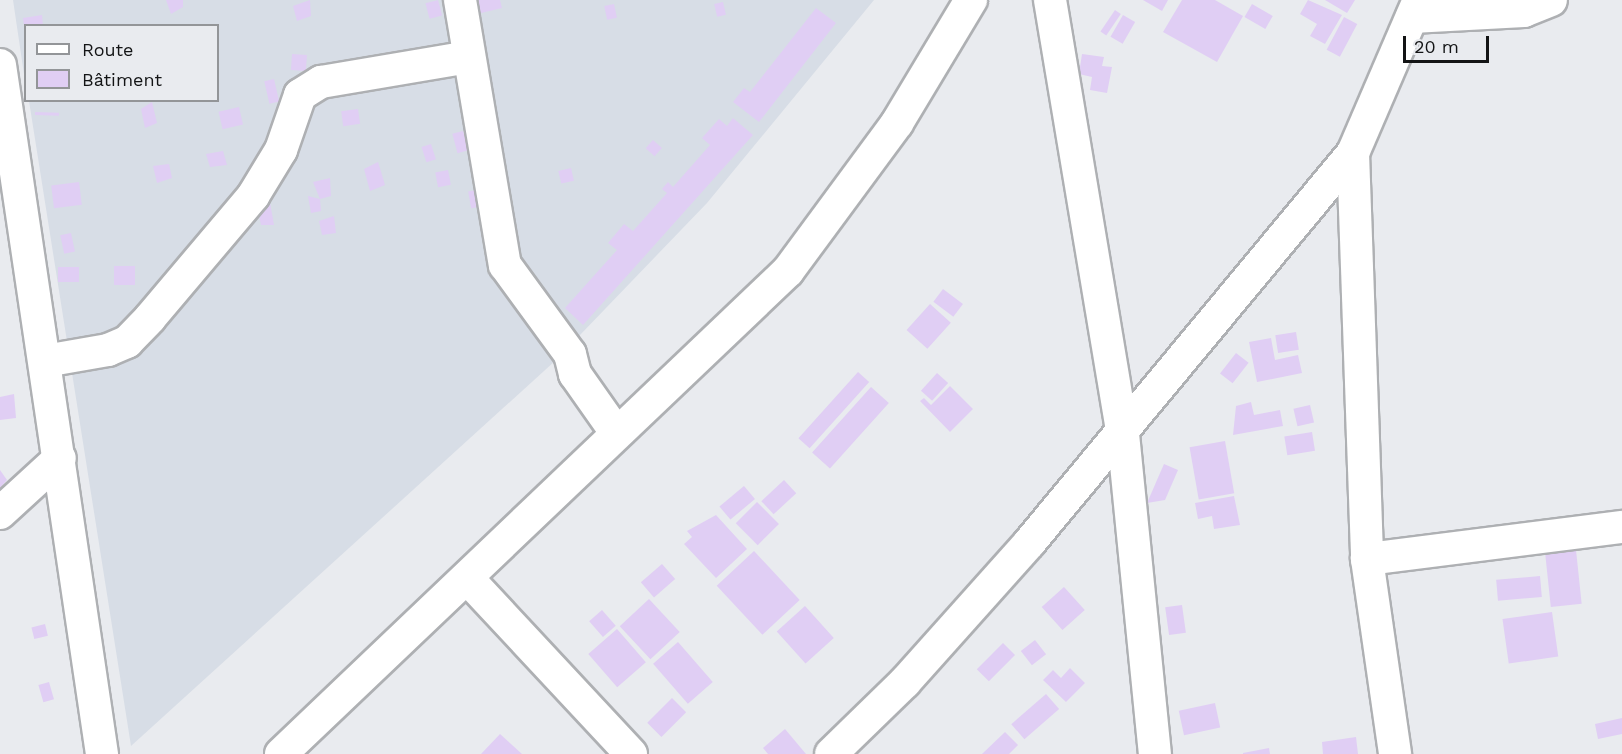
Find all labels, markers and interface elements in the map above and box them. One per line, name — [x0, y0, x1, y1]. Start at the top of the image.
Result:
legend — [24, 24, 219, 102]
scale bar — [1406, 24, 1492, 62]
text: 20 m — [1414, 36, 1459, 57]
text: Route — [82, 39, 134, 60]
text: Bâtiment — [82, 69, 162, 90]

